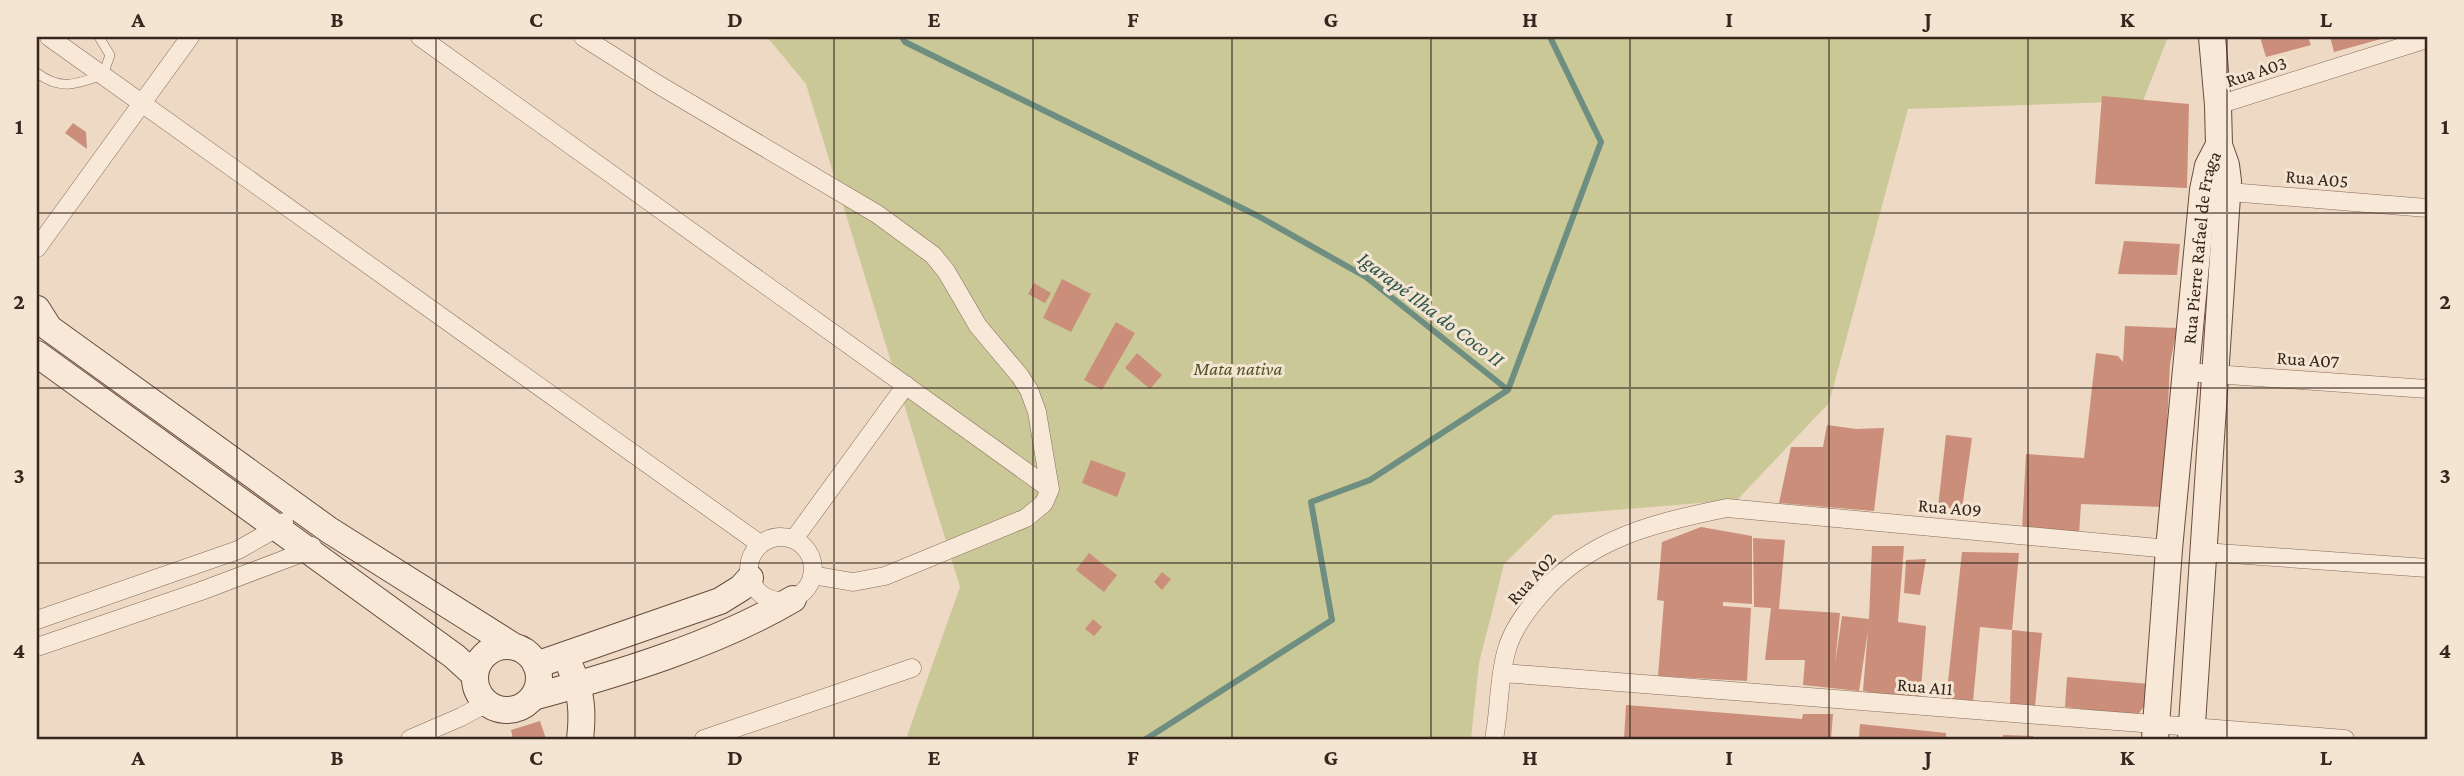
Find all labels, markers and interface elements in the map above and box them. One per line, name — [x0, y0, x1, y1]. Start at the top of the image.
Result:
text: A — [130, 6, 145, 32]
text: B — [330, 6, 344, 32]
text: C — [529, 6, 543, 32]
text: D — [727, 6, 743, 32]
text: E — [927, 6, 941, 32]
text: F — [1127, 6, 1139, 32]
text: G — [1324, 6, 1339, 32]
text: H — [1522, 6, 1538, 32]
text: I — [1725, 6, 1733, 32]
text: J — [1922, 6, 1932, 32]
text: K — [2120, 6, 2135, 32]
text: L — [2320, 6, 2333, 32]
street label: Rua A03 — [2223, 52, 2289, 91]
text: 1 — [15, 113, 24, 139]
text: 1 — [2441, 113, 2450, 139]
street label: Rua Pierre Rafael de Fraga — [2178, 147, 2225, 345]
street label: Rua A05 — [2285, 165, 2349, 192]
water label: Igarapé Ilha do Coco II — [1353, 246, 1509, 372]
text: 2 — [13, 288, 25, 314]
text: 2 — [2439, 288, 2451, 314]
street label: Rua A07 — [2276, 347, 2340, 372]
park label: Mata nativa — [1193, 358, 1283, 379]
text: 3 — [13, 462, 25, 488]
text: 3 — [2439, 462, 2451, 488]
street label: Rua A09 — [1917, 494, 1983, 521]
street label: Rua A02 — [1502, 548, 1560, 609]
text: 4 — [13, 637, 25, 663]
text: 4 — [2439, 637, 2451, 663]
street label: Rua A11 — [1896, 674, 1954, 699]
text: A — [130, 744, 145, 770]
text: B — [330, 744, 344, 770]
text: C — [529, 744, 543, 770]
text: D — [727, 744, 743, 770]
text: E — [927, 744, 941, 770]
text: F — [1127, 744, 1139, 770]
text: G — [1324, 744, 1339, 770]
text: H — [1522, 744, 1538, 770]
text: I — [1725, 744, 1733, 770]
text: J — [1922, 744, 1932, 770]
text: K — [2120, 744, 2135, 770]
text: L — [2320, 744, 2333, 770]

